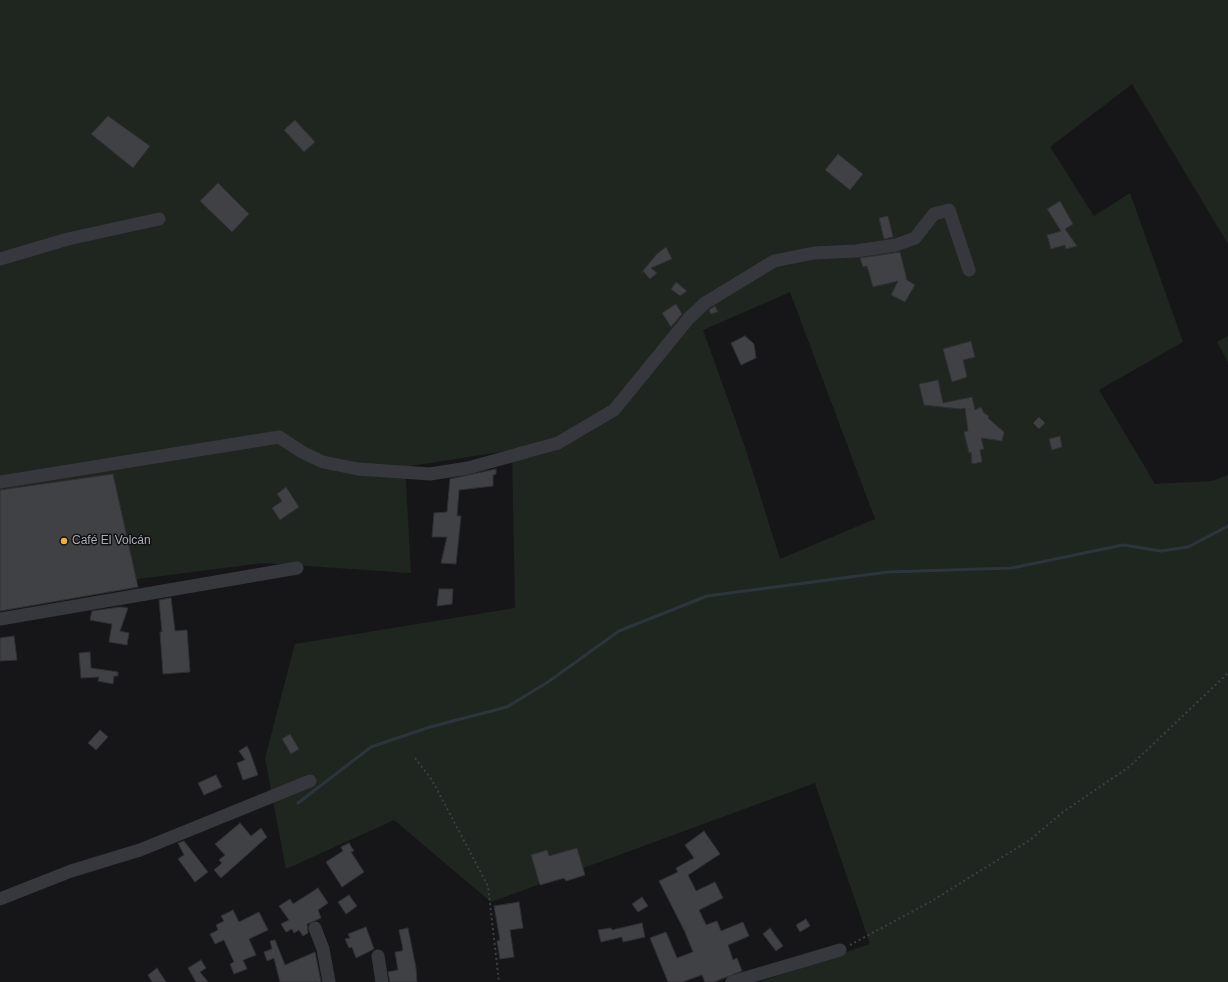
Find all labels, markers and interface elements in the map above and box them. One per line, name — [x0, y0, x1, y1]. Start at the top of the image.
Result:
place label: Café El Volcán — [72, 534, 151, 548]
marker: Café El Volcán — [59, 536, 69, 546]

